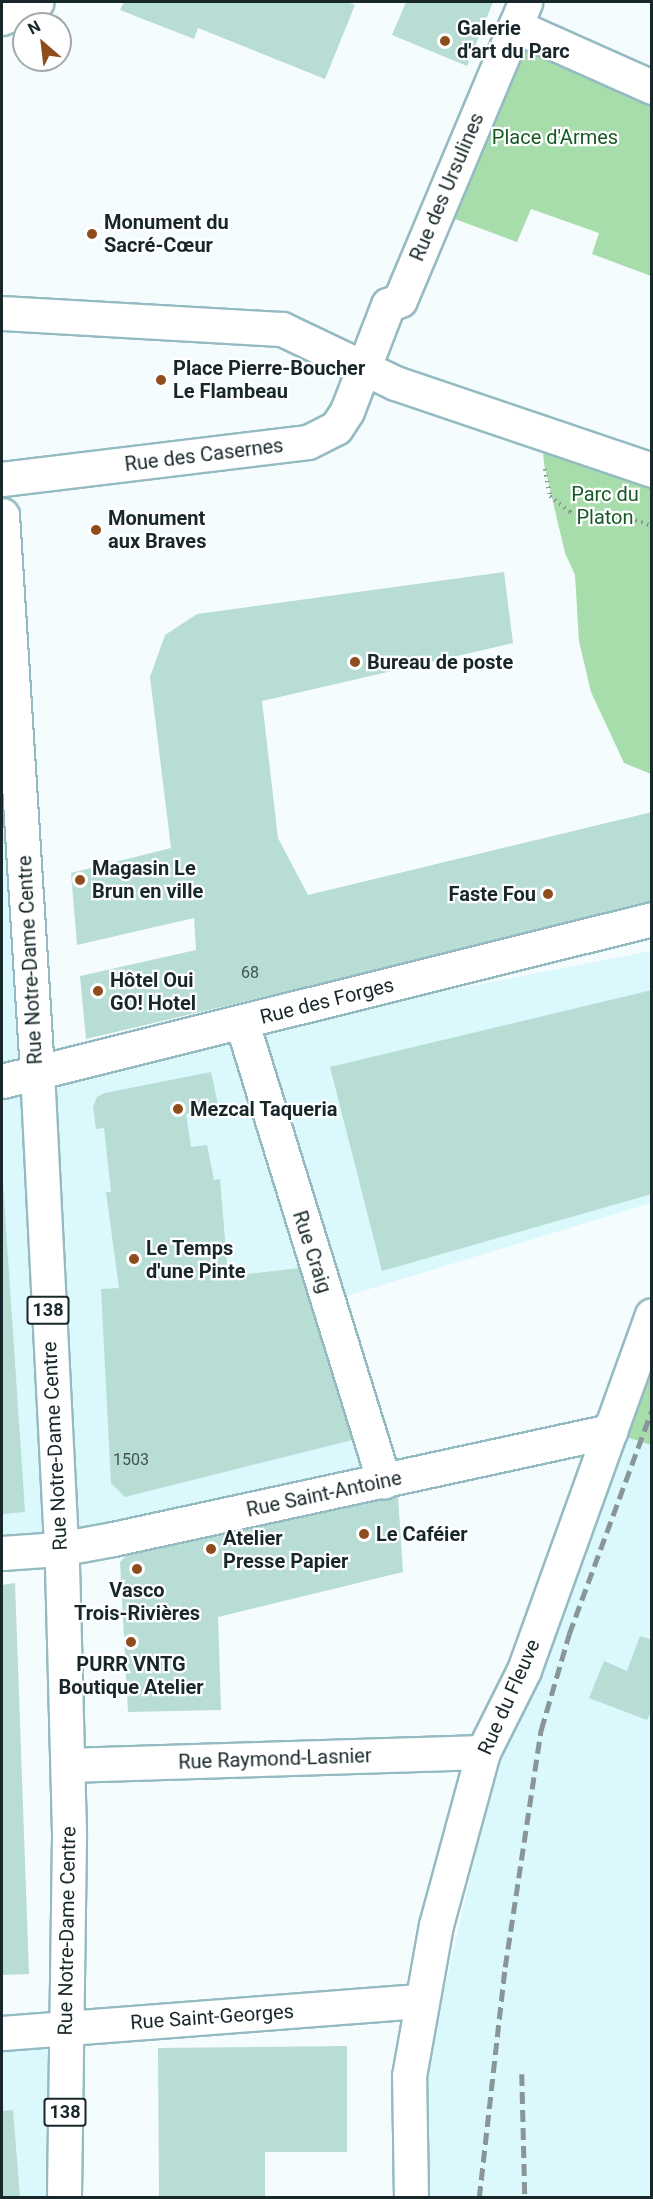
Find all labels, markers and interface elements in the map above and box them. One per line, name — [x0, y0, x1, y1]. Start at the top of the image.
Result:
north arrow — [12, 12, 72, 72]
text: N — [25, 16, 44, 38]
place label: Galerie d'art du Parc — [457, 17, 570, 64]
marker: Galerie d'art du Parc — [438, 34, 452, 48]
street label: Rue des Ursulines — [405, 109, 489, 265]
park label: Place d'Armes — [492, 125, 618, 149]
place label: Monument du Sacré-Cœur — [104, 210, 229, 257]
marker: Monument du Sacré-Cœur — [85, 227, 99, 241]
place label: Place Pierre-Boucher Le Flambeau — [173, 356, 365, 403]
marker: Place Pierre-Boucher Le Flambeau — [154, 373, 168, 387]
street label: Rue des Casernes — [123, 433, 285, 477]
park label: Parc du Platon — [571, 482, 639, 529]
place label: Monument aux Braves — [108, 506, 206, 553]
marker: Monument aux Braves — [89, 523, 103, 537]
place label: Bureau de poste — [367, 650, 513, 674]
marker: Bureau de poste — [348, 655, 362, 669]
street label: Rue Notre-Dame Centre — [13, 855, 47, 1065]
place label: Magasin Le Brun en ville — [92, 856, 203, 903]
marker: Magasin Le Brun en ville — [73, 873, 87, 887]
place label: Faste Fou — [449, 882, 536, 906]
marker: Faste Fou — [541, 887, 555, 901]
house number: 68 — [241, 963, 259, 983]
place label: Hôtel Oui GO! Hotel — [110, 968, 196, 1015]
street label: Rue des Forges — [258, 973, 396, 1029]
marker: Hôtel Oui GO! Hotel — [91, 984, 105, 998]
place label: Mezcal Taqueria — [190, 1097, 338, 1121]
marker: Mezcal Taqueria — [171, 1102, 185, 1116]
street label: Rue Craig — [287, 1208, 337, 1296]
place label: Le Temps d'une Pinte — [146, 1236, 246, 1283]
marker: Le Temps d'une Pinte — [127, 1252, 141, 1266]
road number: 138 — [26, 1295, 70, 1325]
street label: Rue Notre-Dame Centre — [38, 1341, 72, 1551]
house number: 1503 — [113, 1450, 149, 1470]
street label: Rue Saint-Antoine — [244, 1466, 404, 1522]
place label: Le Caféier — [376, 1522, 468, 1546]
place label: Atelier Presse Papier — [223, 1526, 348, 1573]
marker: Le Caféier — [357, 1527, 371, 1541]
marker: Atelier Presse Papier — [204, 1542, 218, 1556]
marker: Vasco Trois-Rivières — [130, 1562, 144, 1576]
place label: Vasco Trois-Rivières — [74, 1578, 200, 1625]
marker: PURR VNTG Boutique Atelier — [124, 1635, 138, 1649]
street label: Rue du Fleuve — [473, 1636, 545, 1758]
place label: PURR VNTG Boutique Atelier — [58, 1652, 204, 1699]
street label: Rue Raymond-Lasnier — [178, 1744, 372, 1774]
street label: Rue Notre-Dame Centre — [53, 1826, 81, 2036]
street label: Rue Saint-Georges — [129, 1999, 295, 2035]
road number: 138 — [42, 2097, 88, 2127]

